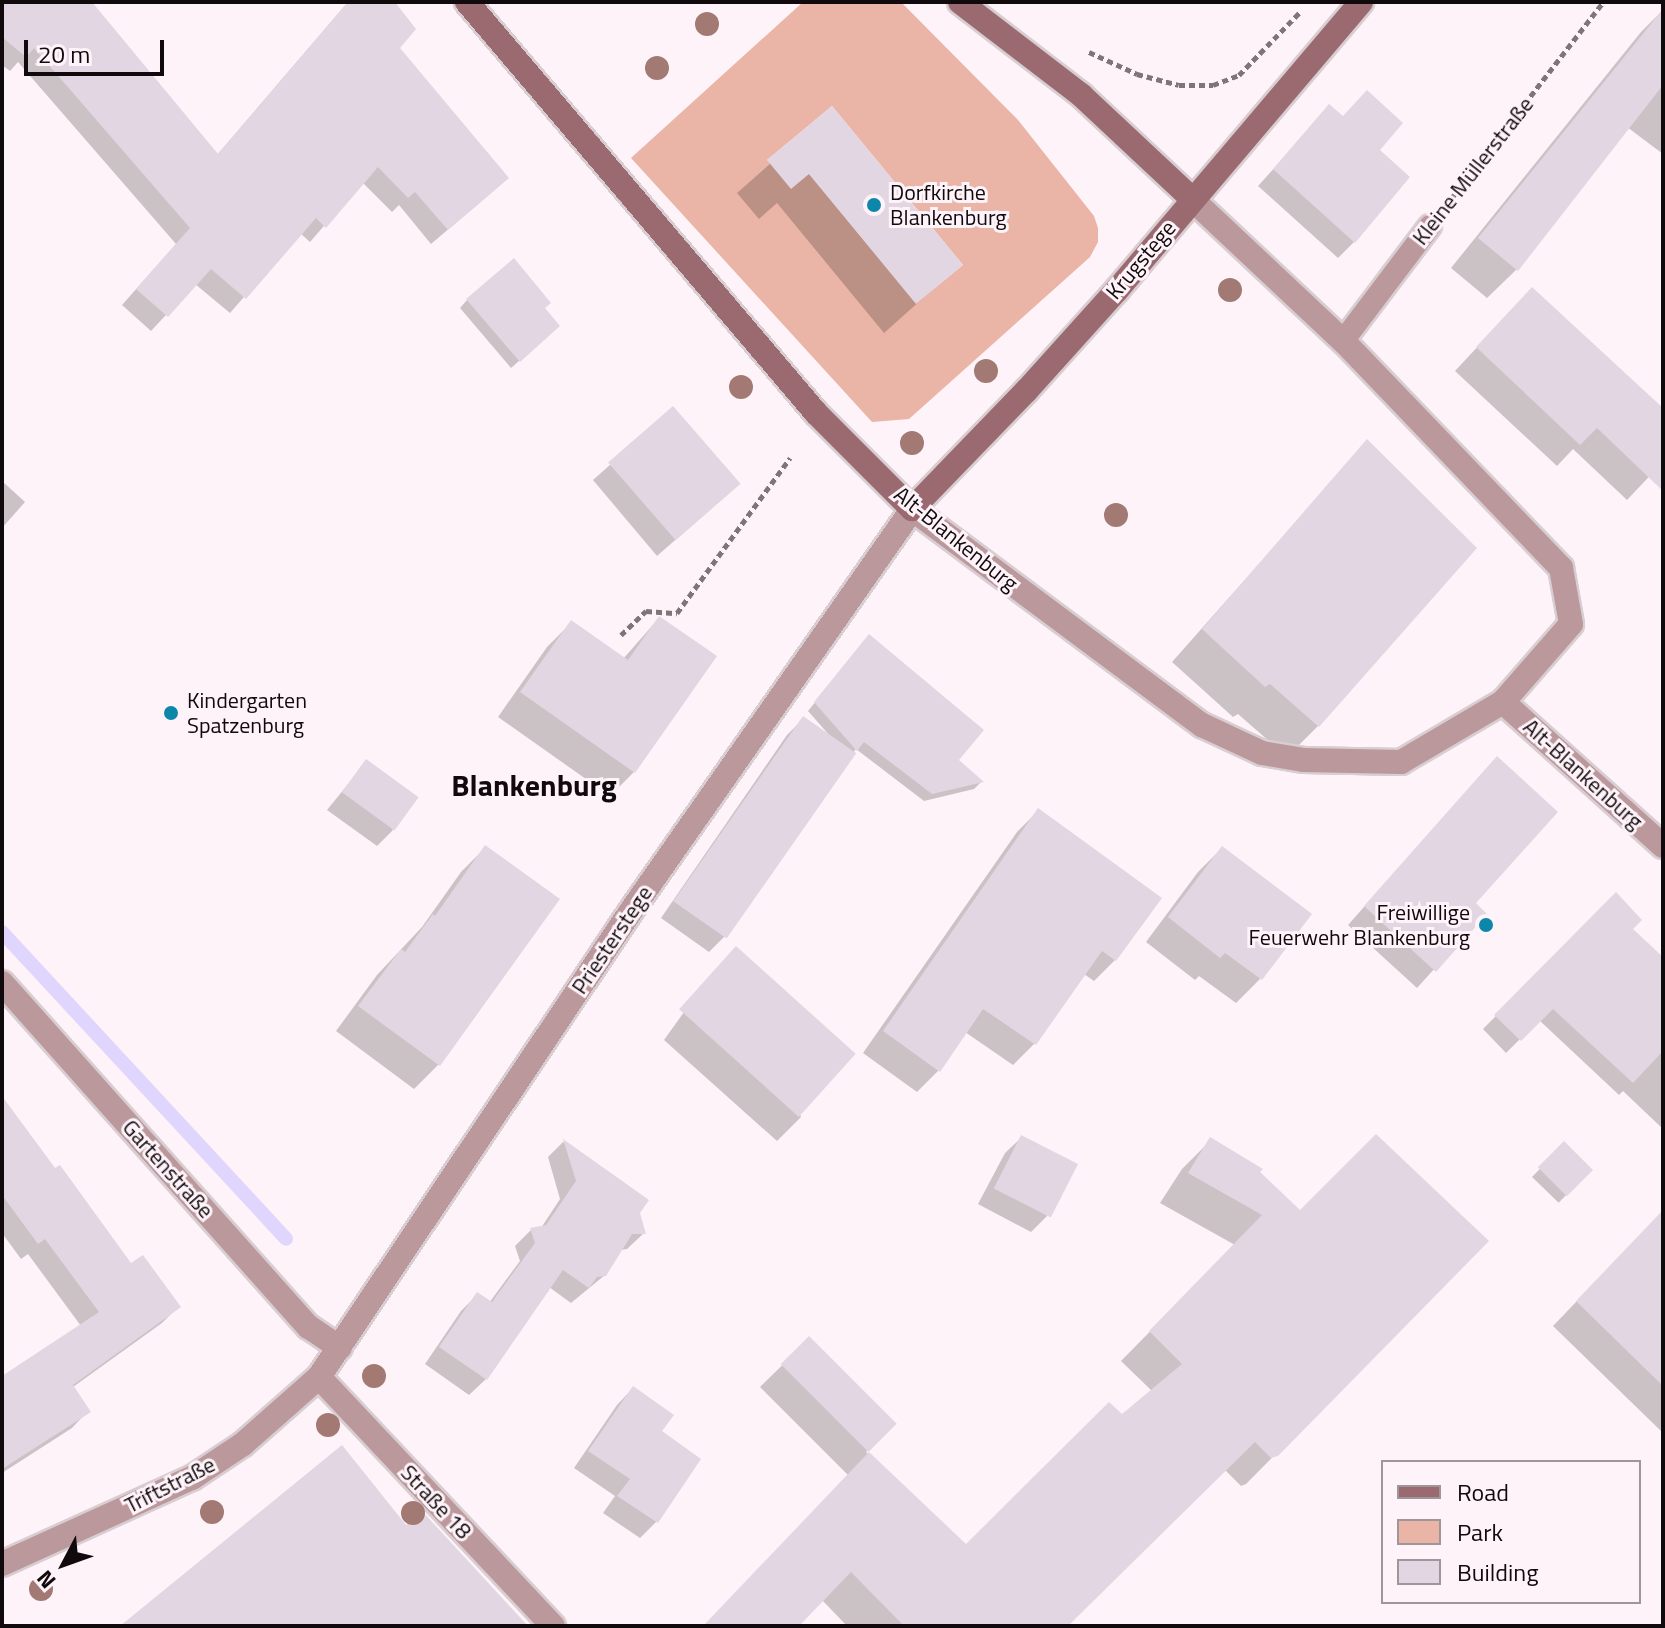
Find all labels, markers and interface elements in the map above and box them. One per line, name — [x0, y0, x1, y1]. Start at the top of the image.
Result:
scale bar — [28, 24, 168, 74]
text: 20 m — [38, 36, 90, 72]
street label: Kleine Müllerstraße — [1407, 92, 1539, 250]
place label: Dorfkirche Blankenburg — [890, 179, 1007, 230]
marker: Dorfkirche Blankenburg — [865, 196, 883, 214]
street label: Krugstege — [1101, 215, 1181, 305]
street label: Alt-Blankenburg — [889, 481, 1023, 597]
place label: Kindergarten Spatzenburg — [187, 687, 307, 738]
marker: Kindergarten Spatzenburg — [162, 704, 180, 722]
street label: Alt-Blankenburg — [1518, 713, 1648, 835]
district label: Blankenburg — [451, 767, 617, 803]
street label: Priesterstege — [566, 881, 658, 999]
place label: Freiwillige Feuerwehr Blankenburg — [1249, 899, 1470, 950]
marker: Freiwillige Feuerwehr Blankenburg — [1477, 916, 1495, 934]
street label: Gartenstraße — [117, 1114, 219, 1224]
street label: Triftstraße — [121, 1451, 219, 1519]
street label: Straße 18 — [395, 1460, 477, 1544]
legend — [1381, 1460, 1641, 1604]
text: Road — [1457, 1474, 1509, 1510]
text: Park — [1457, 1514, 1503, 1550]
north arrow — [24, 1524, 104, 1604]
text: Building — [1457, 1554, 1539, 1590]
text: N — [28, 1563, 64, 1597]

